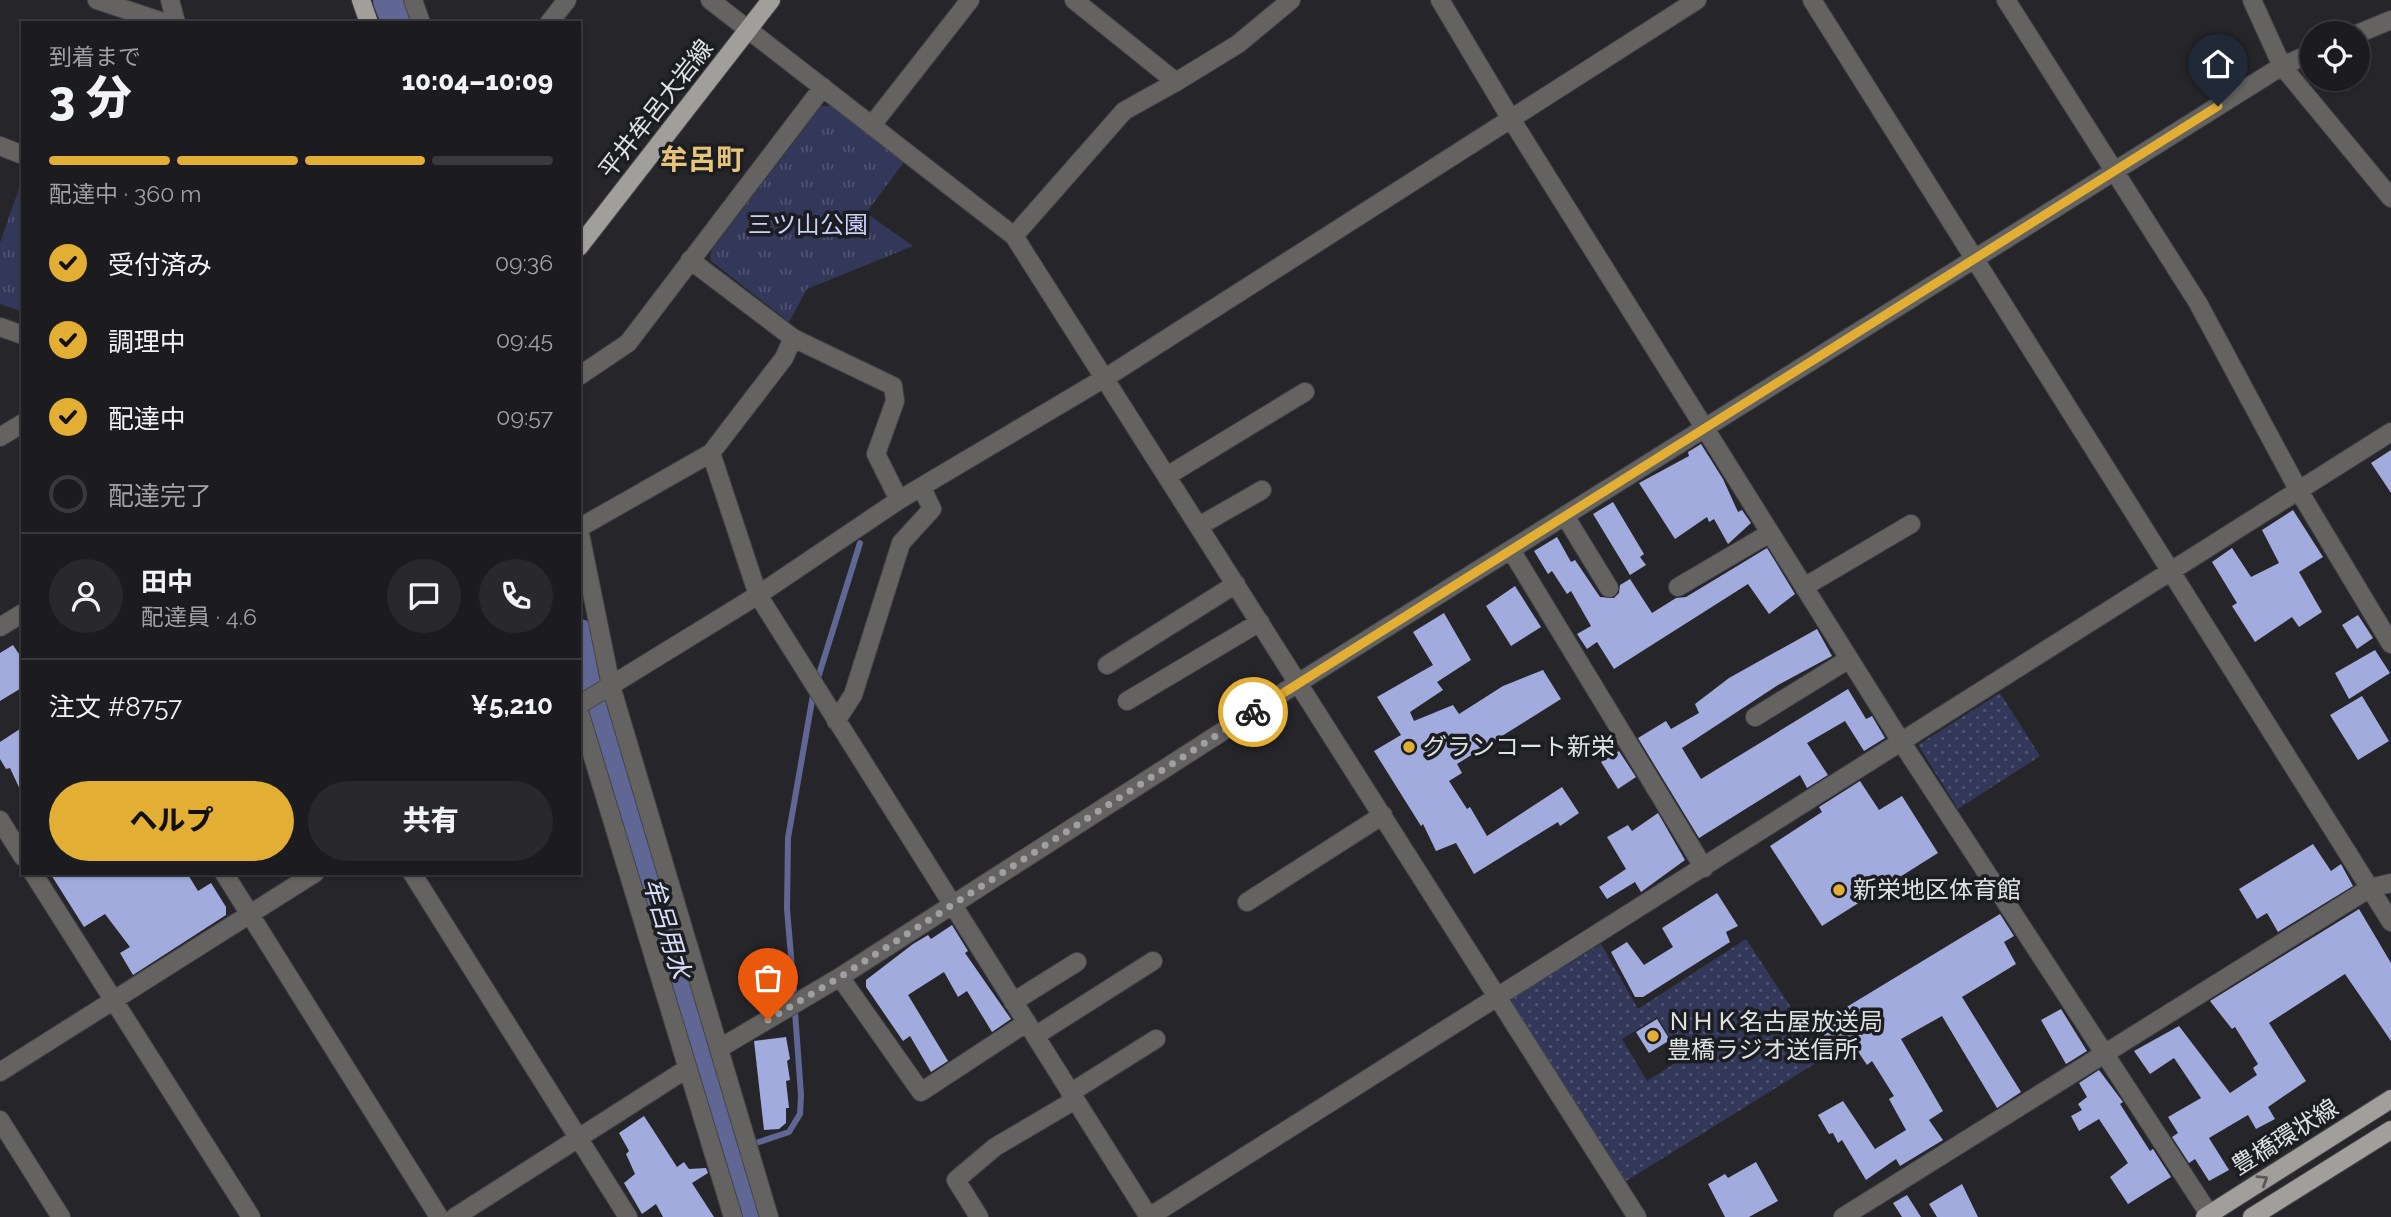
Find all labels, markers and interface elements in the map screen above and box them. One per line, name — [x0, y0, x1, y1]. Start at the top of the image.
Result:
map controls — [2300, 21, 2370, 91]
button: locate — [2300, 21, 2370, 91]
street label: 平井牟呂大岩線 — [592, 34, 719, 184]
pin — [2188, 34, 2248, 106]
text: 到着まで — [49, 43, 141, 70]
icon: home — [2199, 45, 2237, 83]
text: 10:04–10:09 — [402, 66, 553, 96]
text: 3 分 — [49, 71, 132, 125]
district label: 牟呂町 — [660, 143, 744, 176]
text: 配達中 · 360 m — [49, 180, 201, 207]
park label: 三ツ山公園 — [748, 210, 868, 239]
icon: check — [49, 244, 87, 282]
text: 09:36 — [495, 249, 553, 276]
text: 受付済み — [108, 250, 212, 280]
icon: check — [49, 321, 87, 359]
text: 09:45 — [496, 326, 553, 353]
text: 調理中 — [108, 327, 186, 357]
icon: check — [49, 398, 87, 436]
text: 09:57 — [496, 403, 553, 430]
text: 配達中 — [108, 404, 186, 434]
text: 配達完了 — [108, 481, 212, 511]
button: person — [49, 559, 123, 633]
button: chat — [387, 559, 461, 633]
button: phone — [479, 559, 553, 633]
text: 田中 — [141, 567, 193, 597]
text: 配達員 · 4.6 — [141, 603, 257, 630]
courier — [1218, 677, 1288, 747]
text: ¥5,210 — [471, 690, 553, 720]
text: 注文 #8757 — [49, 692, 182, 722]
icon: bike — [1234, 693, 1272, 731]
place label: グランコート新栄 — [1423, 732, 1615, 761]
marker: グランコート新栄 — [1401, 739, 1417, 755]
button: ヘルプ — [49, 781, 294, 861]
button: 共有 — [308, 781, 553, 861]
water label: 牟呂用水 — [637, 874, 697, 985]
place label: 新栄地区体育館 — [1853, 875, 2021, 904]
marker: 新栄地区体育館 — [1831, 882, 1847, 898]
pin — [738, 948, 798, 1020]
icon: bag — [749, 959, 787, 997]
place label: ＮＨＫ名古屋放送局 豊橋ラジオ送信所 — [1667, 1007, 1883, 1064]
marker: ＮＨＫ名古屋放送局 豊橋ラジオ送信所 — [1645, 1028, 1661, 1044]
street label: 豊橋環状線 — [2226, 1092, 2343, 1181]
one-way arrow — [2255, 1176, 2268, 1189]

